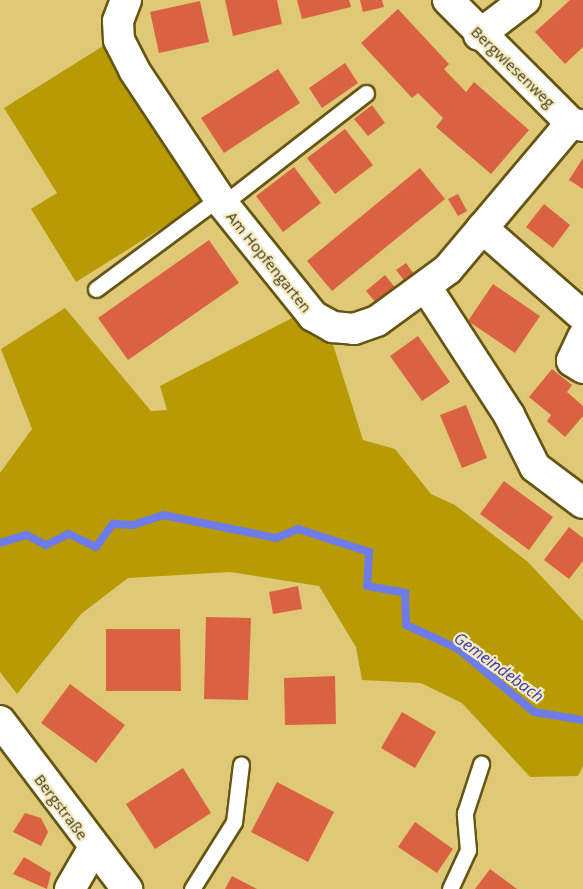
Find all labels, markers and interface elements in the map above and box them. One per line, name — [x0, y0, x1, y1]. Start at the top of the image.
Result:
street label: Bergwiesenweg — [467, 23, 559, 111]
street label: Am Hopfengarten — [223, 208, 315, 316]
water label: Gemeindebach — [450, 628, 548, 706]
street label: Bergstraße — [31, 771, 91, 843]

